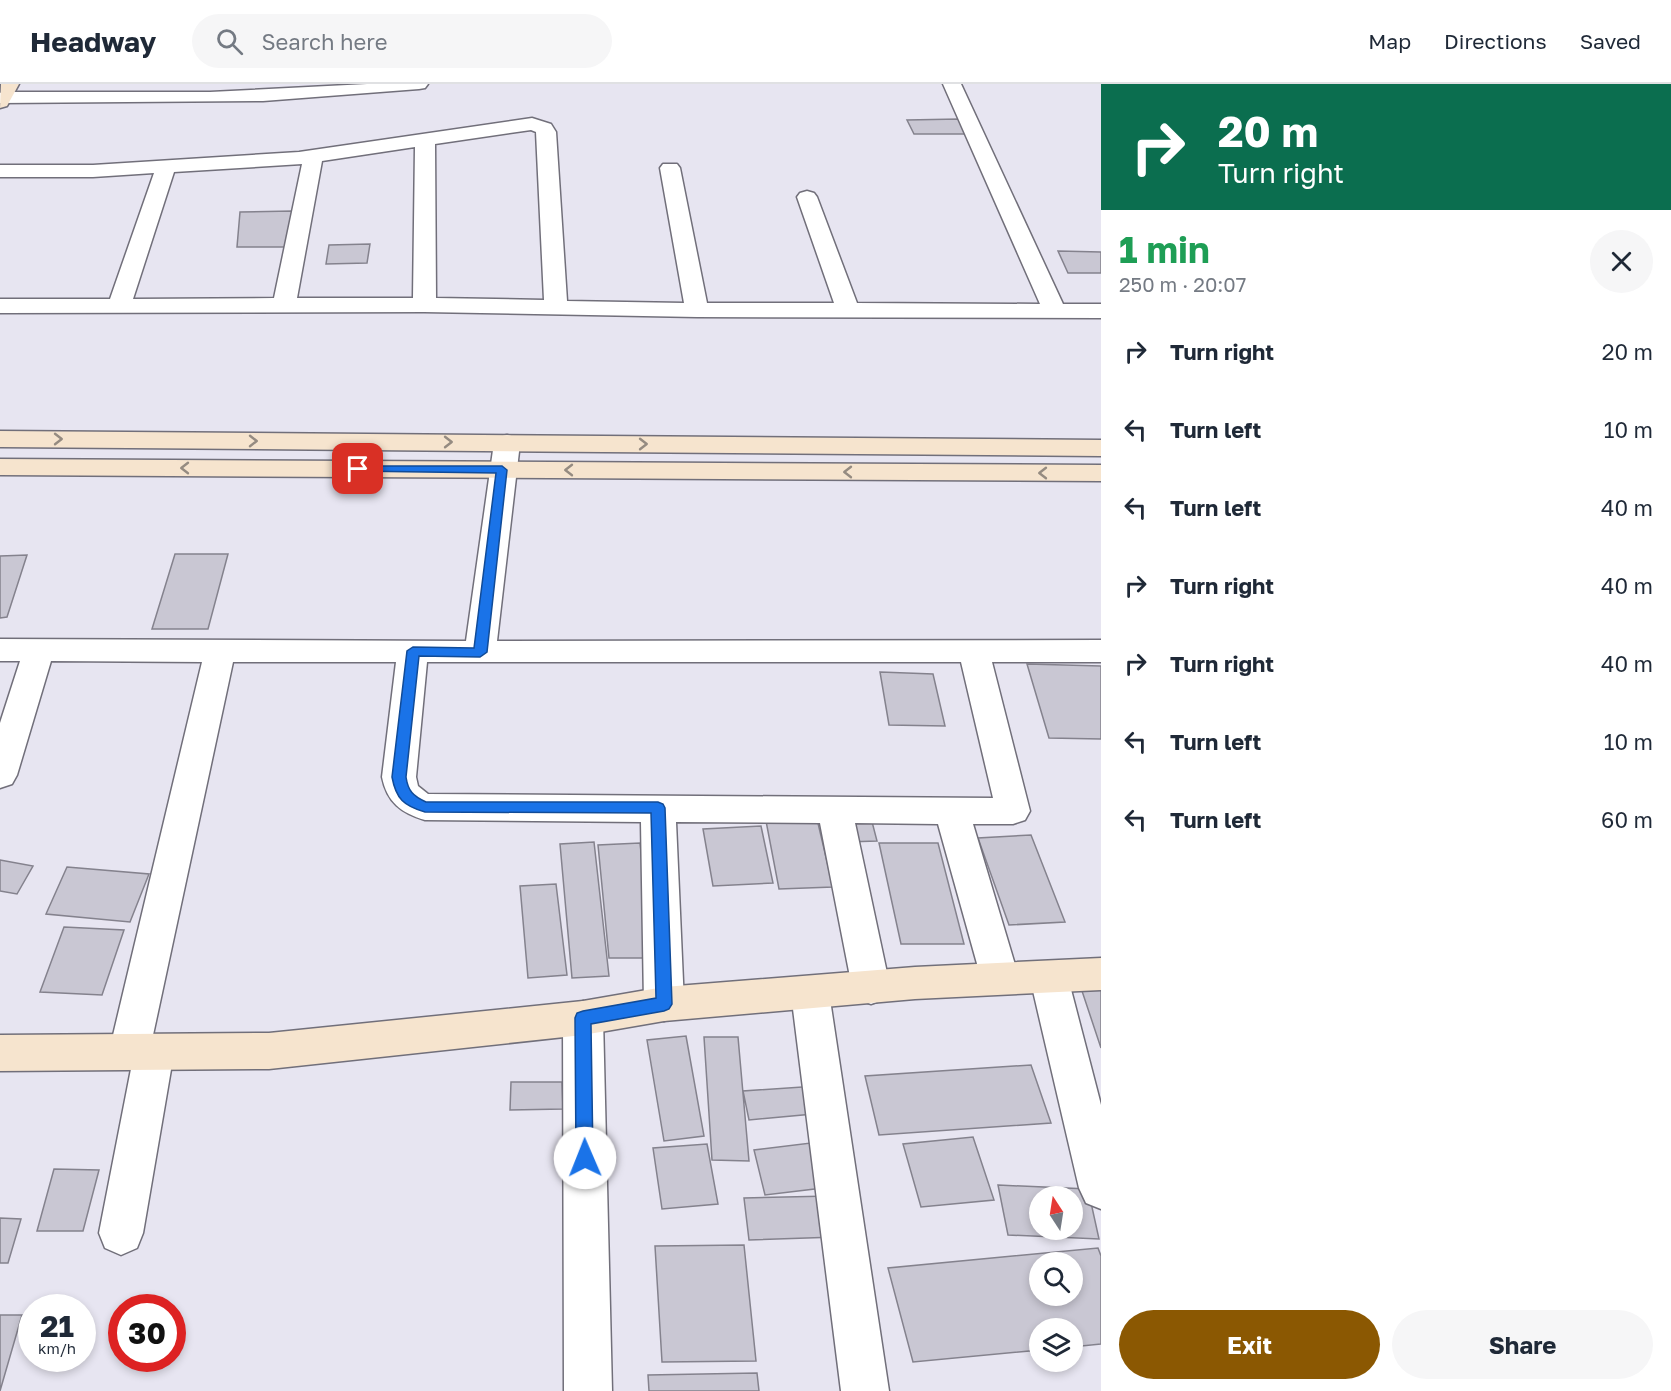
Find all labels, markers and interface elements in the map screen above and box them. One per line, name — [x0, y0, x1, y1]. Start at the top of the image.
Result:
search box — [192, 14, 612, 68]
text: Headway — [30, 25, 156, 58]
icon: search — [213, 25, 246, 58]
text: Search here — [261, 28, 387, 55]
text: Map — [1368, 28, 1411, 54]
text: Directions — [1444, 28, 1547, 54]
text: Saved — [1580, 28, 1641, 54]
text: 20 m — [1218, 106, 1318, 156]
icon: right — [1119, 108, 1197, 186]
text: Turn right — [1218, 157, 1344, 189]
text: 1 min — [1119, 228, 1210, 271]
button: close — [1590, 230, 1653, 293]
text: 250 m · 20:07 — [1119, 272, 1246, 296]
icon: right — [1119, 335, 1152, 368]
text: Turn right — [1170, 338, 1274, 365]
text: 20 m — [1602, 338, 1653, 365]
icon: left — [1119, 413, 1152, 446]
text: Turn left — [1170, 416, 1261, 443]
text: 10 m — [1604, 416, 1653, 443]
one-way arrow — [54, 433, 63, 445]
one-way arrow — [249, 435, 258, 447]
one-way arrow — [444, 436, 453, 448]
one-way arrow — [639, 438, 648, 450]
pin — [332, 443, 383, 494]
icon: arrive — [341, 452, 374, 485]
one-way arrow — [180, 462, 189, 474]
one-way arrow — [564, 464, 573, 476]
one-way arrow — [843, 466, 852, 478]
one-way arrow — [1038, 467, 1047, 479]
icon: left — [1119, 491, 1152, 524]
text: Turn left — [1170, 494, 1261, 521]
text: 40 m — [1601, 494, 1653, 521]
icon: right — [1119, 569, 1152, 602]
text: Turn right — [1170, 572, 1274, 599]
text: 40 m — [1601, 572, 1653, 599]
icon: right — [1119, 647, 1152, 680]
text: Turn right — [1170, 650, 1274, 677]
text: 40 m — [1601, 650, 1653, 677]
icon: left — [1119, 725, 1152, 758]
text: Turn left — [1170, 728, 1261, 755]
text: 10 m — [1604, 728, 1653, 755]
icon: left — [1119, 803, 1152, 836]
text: Turn left — [1170, 806, 1261, 833]
text: 60 m — [1601, 806, 1653, 833]
position arrow — [553, 1126, 617, 1190]
north arrow — [1029, 1186, 1083, 1240]
map controls — [1029, 1186, 1083, 1372]
button: search — [1029, 1252, 1083, 1306]
speed limit sign: 30 — [108, 1294, 186, 1372]
text: 21 — [40, 1308, 74, 1344]
button: Exit — [1119, 1310, 1380, 1379]
button: Share — [1392, 1310, 1653, 1379]
button: layers — [1029, 1318, 1083, 1372]
text: km/h — [38, 1339, 76, 1357]

